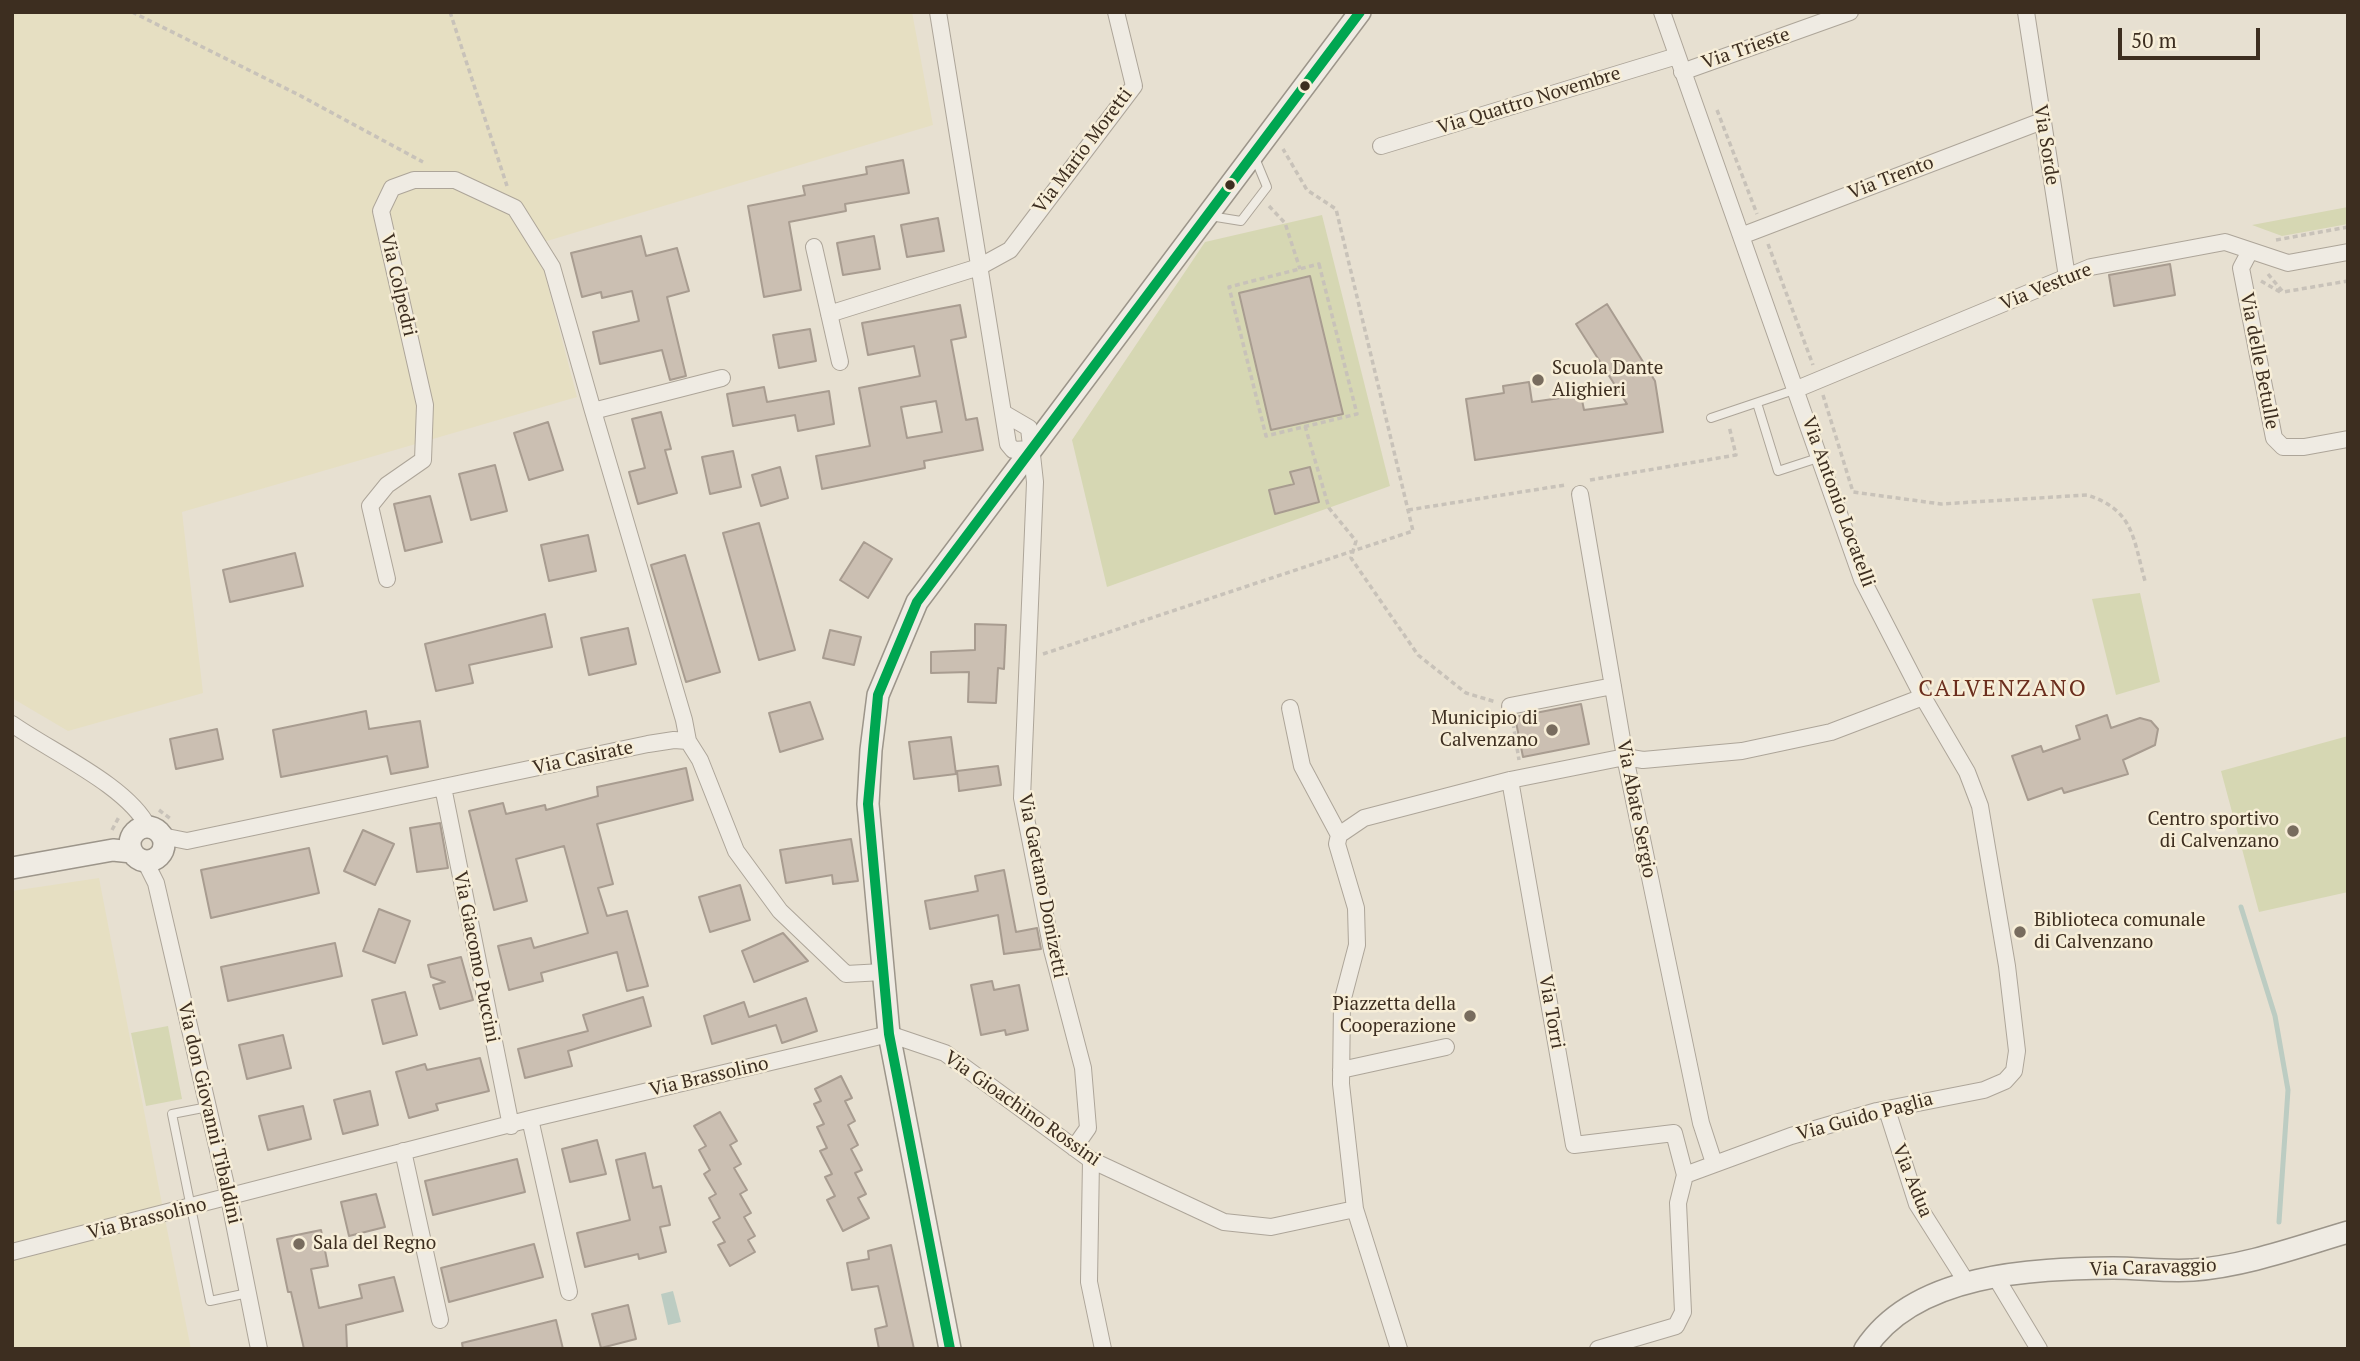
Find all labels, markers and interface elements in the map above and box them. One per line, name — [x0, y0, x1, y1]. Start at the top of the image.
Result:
scale bar — [2122, 14, 2264, 58]
street label: Via Trieste — [1699, 23, 1793, 75]
text: 50 m — [2131, 26, 2177, 54]
street label: Via Quattro Novembre — [1435, 62, 1623, 140]
unlabelled marker — [1298, 79, 1312, 93]
street label: Via Mario Moretti — [1029, 84, 1137, 218]
street label: Via Sorde — [2028, 103, 2064, 187]
street label: Via Trento — [1845, 151, 1937, 205]
unlabelled marker — [1223, 178, 1237, 192]
street label: Via Colpedri — [375, 231, 421, 339]
street label: Via Vesture — [1997, 258, 2095, 316]
street label: Via delle Betulle — [2235, 291, 2283, 431]
place label: Scuola Dante Alighieri — [1552, 358, 1663, 402]
marker: Scuola Dante Alighieri — [1530, 372, 1546, 388]
street label: Via Antonio Locatelli — [1797, 414, 1879, 590]
district label: CALVENZANO — [1920, 675, 2086, 703]
place label: Municipio di Calvenzano — [1431, 708, 1538, 752]
marker: Municipio di Calvenzano — [1544, 722, 1560, 738]
street label: Via Casirate — [531, 736, 635, 780]
street label: Via Abate Sergio — [1611, 738, 1661, 880]
street label: Via Gaetano Donizetti — [1013, 792, 1071, 980]
place label: Centro sportivo di Calvenzano — [2148, 809, 2279, 853]
marker: Centro sportivo di Calvenzano — [2285, 823, 2301, 839]
street label: Via Giacomo Puccini — [448, 869, 504, 1045]
place label: Biblioteca comunale di Calvenzano — [2034, 910, 2206, 954]
marker: Biblioteca comunale di Calvenzano — [2012, 924, 2028, 940]
street label: Via Torri — [1533, 973, 1569, 1051]
place label: Piazzetta della Cooperazione — [1333, 994, 1456, 1038]
street label: Via don Giovanni Tibaldini — [172, 1000, 246, 1226]
marker: Piazzetta della Cooperazione — [1462, 1008, 1478, 1024]
street label: Via Gioachino Rossini — [940, 1046, 1104, 1172]
street label: Via Brassolino — [647, 1052, 771, 1102]
street label: Via Guido Paglia — [1794, 1088, 1936, 1146]
street label: Via Adua — [1887, 1141, 1937, 1221]
street label: Via Brassolino — [85, 1193, 209, 1245]
place label: Sala del Regno — [313, 1233, 436, 1255]
marker: Sala del Regno — [291, 1236, 307, 1252]
street label: Via Caravaggio — [2089, 1254, 2217, 1282]

